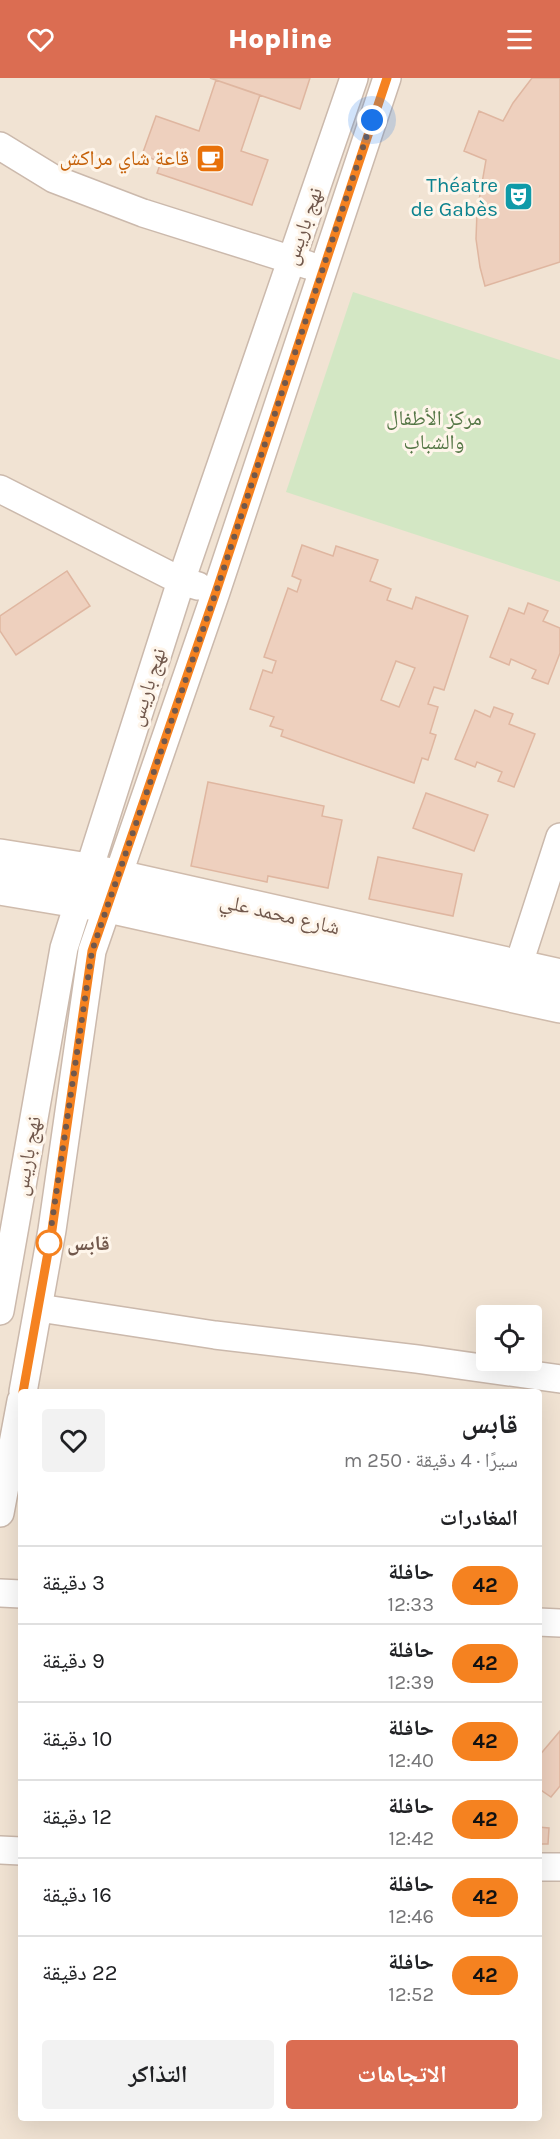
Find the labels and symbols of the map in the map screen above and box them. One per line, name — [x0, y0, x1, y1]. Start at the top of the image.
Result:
your location — [357, 105, 387, 135]
cafe icon: قاعة شاي مراكش — [194, 142, 226, 174]
place label: قاعة شاي مراكش — [60, 146, 189, 174]
place label: Théatre de Gabès — [410, 173, 498, 221]
theatre icon: Théatre de Gabès — [503, 181, 535, 213]
street label: نهج باريس — [279, 184, 328, 268]
park label: مركز الأطفال والشباب — [386, 406, 482, 454]
street label: نهج باريس — [123, 645, 172, 729]
street label: شارع محمد علي — [217, 889, 342, 944]
street label: نهج باريس — [8, 1114, 47, 1198]
marker: قابس — [36, 1230, 62, 1256]
place label: قابس — [67, 1231, 110, 1256]

